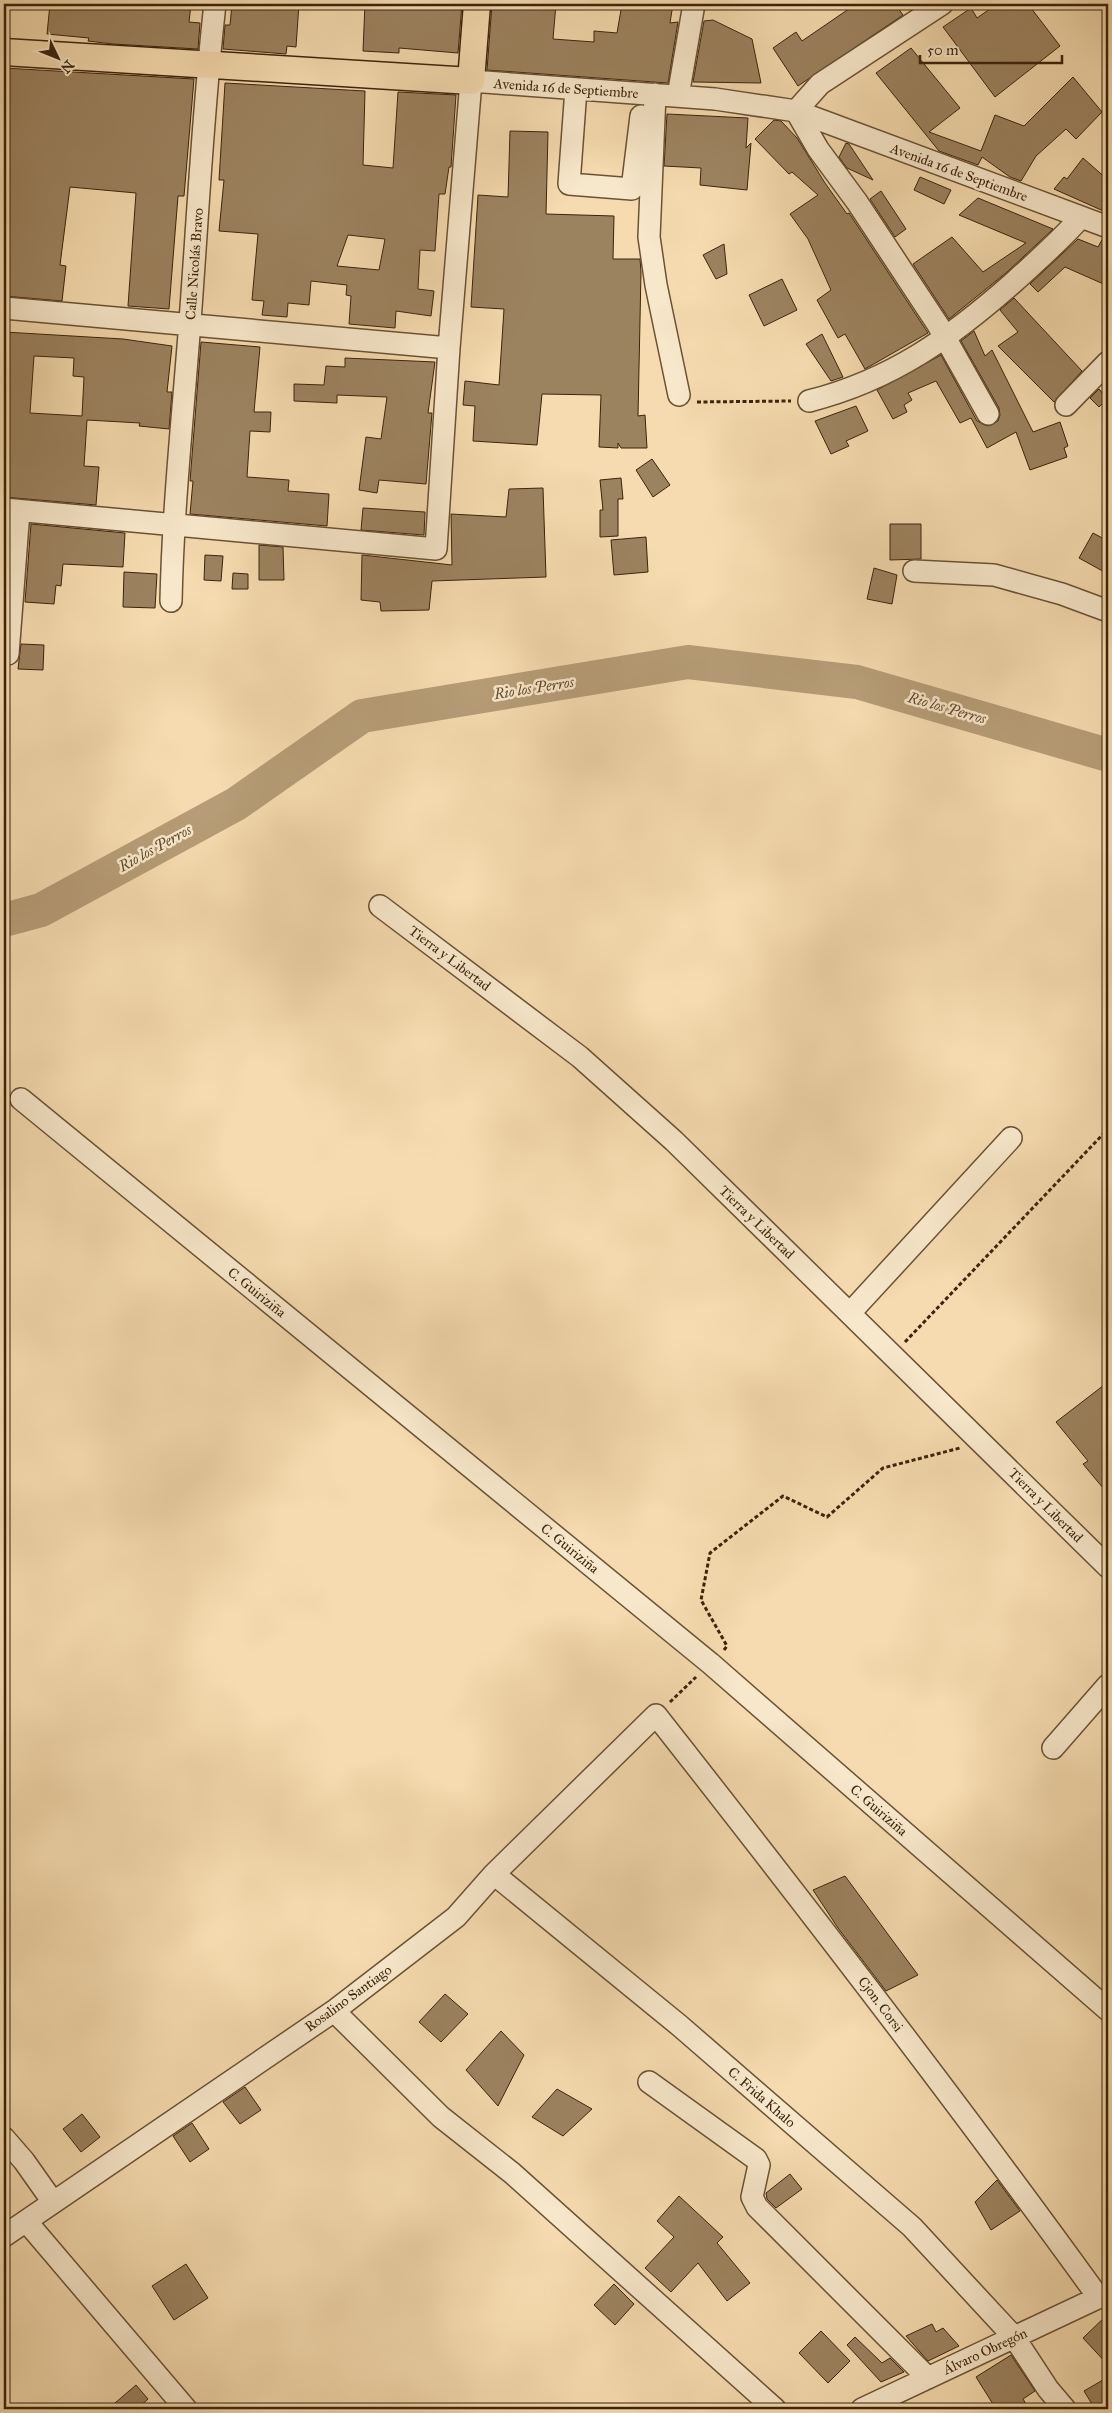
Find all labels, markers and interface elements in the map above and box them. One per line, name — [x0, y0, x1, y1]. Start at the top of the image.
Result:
north arrow — [32, 32, 82, 82]
scale bar — [920, 32, 1062, 64]
text: 50 m — [927, 41, 959, 59]
text: N — [57, 56, 77, 77]
street label: Avenida 16 de Septiembre — [492, 75, 639, 102]
street label: Avenida 16 de Septiembre — [887, 139, 1030, 205]
street label: Calle Nicolás Bravo — [182, 207, 207, 321]
water label: Rio los Perros — [492, 673, 576, 703]
water label: Rio los Perros — [905, 688, 989, 728]
water label: Rio los Perros — [115, 820, 195, 876]
street label: Tierra y Libertad — [405, 922, 494, 995]
street label: Tierra y Libertad — [715, 1182, 798, 1263]
street label: C. Guiriziña — [224, 1264, 289, 1321]
street label: Tierra y Libertad — [1005, 1465, 1086, 1546]
street label: C. Guiriziña — [537, 1520, 602, 1577]
street label: C. Guiriziña — [847, 1781, 911, 1840]
street label: Rosalino Santiago — [302, 1961, 395, 2036]
street label: Cjon. Corsi — [854, 1973, 907, 2035]
street label: C. Frida Khalo — [724, 2063, 799, 2131]
street label: Álvaro Obregón — [939, 2323, 1030, 2379]

